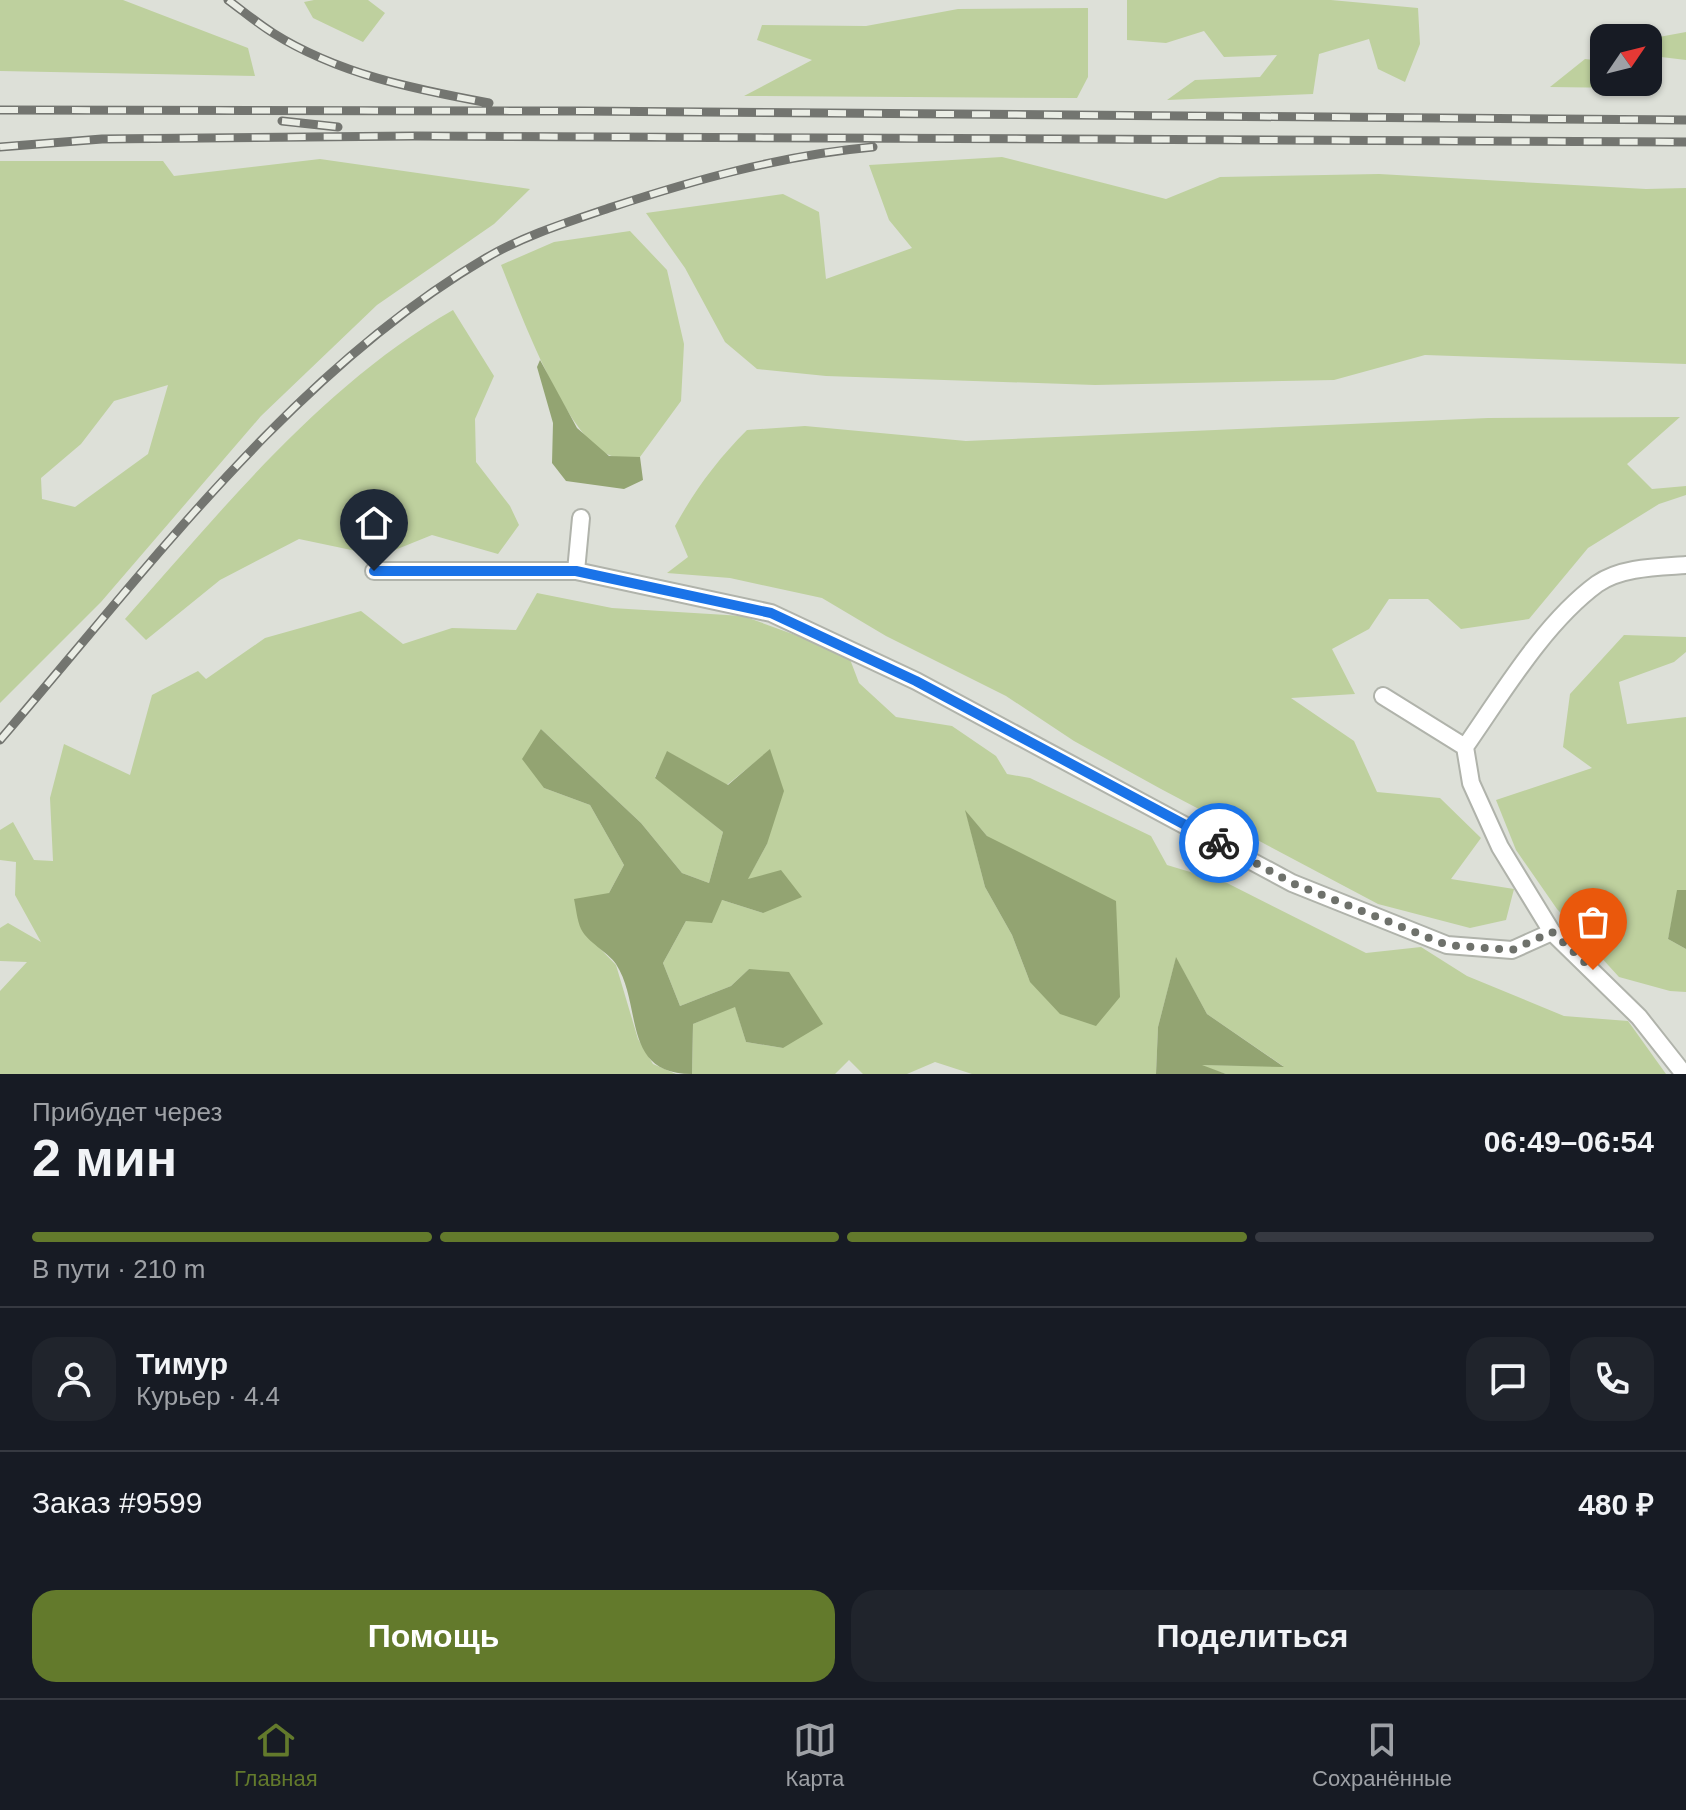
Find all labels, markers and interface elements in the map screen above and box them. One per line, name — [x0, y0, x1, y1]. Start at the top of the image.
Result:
north arrow — [1590, 24, 1662, 96]
map controls — [1590, 24, 1662, 96]
pin — [340, 489, 408, 571]
icon: home — [352, 501, 396, 545]
courier — [1179, 803, 1259, 883]
icon: bike — [1197, 821, 1241, 865]
pin — [1559, 888, 1627, 970]
icon: bag — [1571, 900, 1615, 944]
text: Прибудет через — [32, 1097, 222, 1127]
text: 06:49–06:54 — [1484, 1125, 1654, 1158]
text: 2 мин — [32, 1129, 177, 1187]
text: В пути · 210 m — [32, 1254, 205, 1284]
button: person — [32, 1337, 116, 1421]
button: chat — [1466, 1337, 1550, 1421]
button: phone — [1570, 1337, 1654, 1421]
text: Тимур — [136, 1347, 228, 1380]
text: Курьер · 4.4 — [136, 1381, 280, 1411]
text: Заказ #9599 — [32, 1486, 202, 1519]
text: 480 ₽ — [1578, 1488, 1654, 1521]
button: Помощь — [32, 1590, 835, 1682]
button: Поделиться — [851, 1590, 1654, 1682]
tab: Главная — [234, 1718, 318, 1792]
tab: Карта — [785, 1718, 844, 1792]
tab: Сохранённые — [1312, 1718, 1452, 1792]

